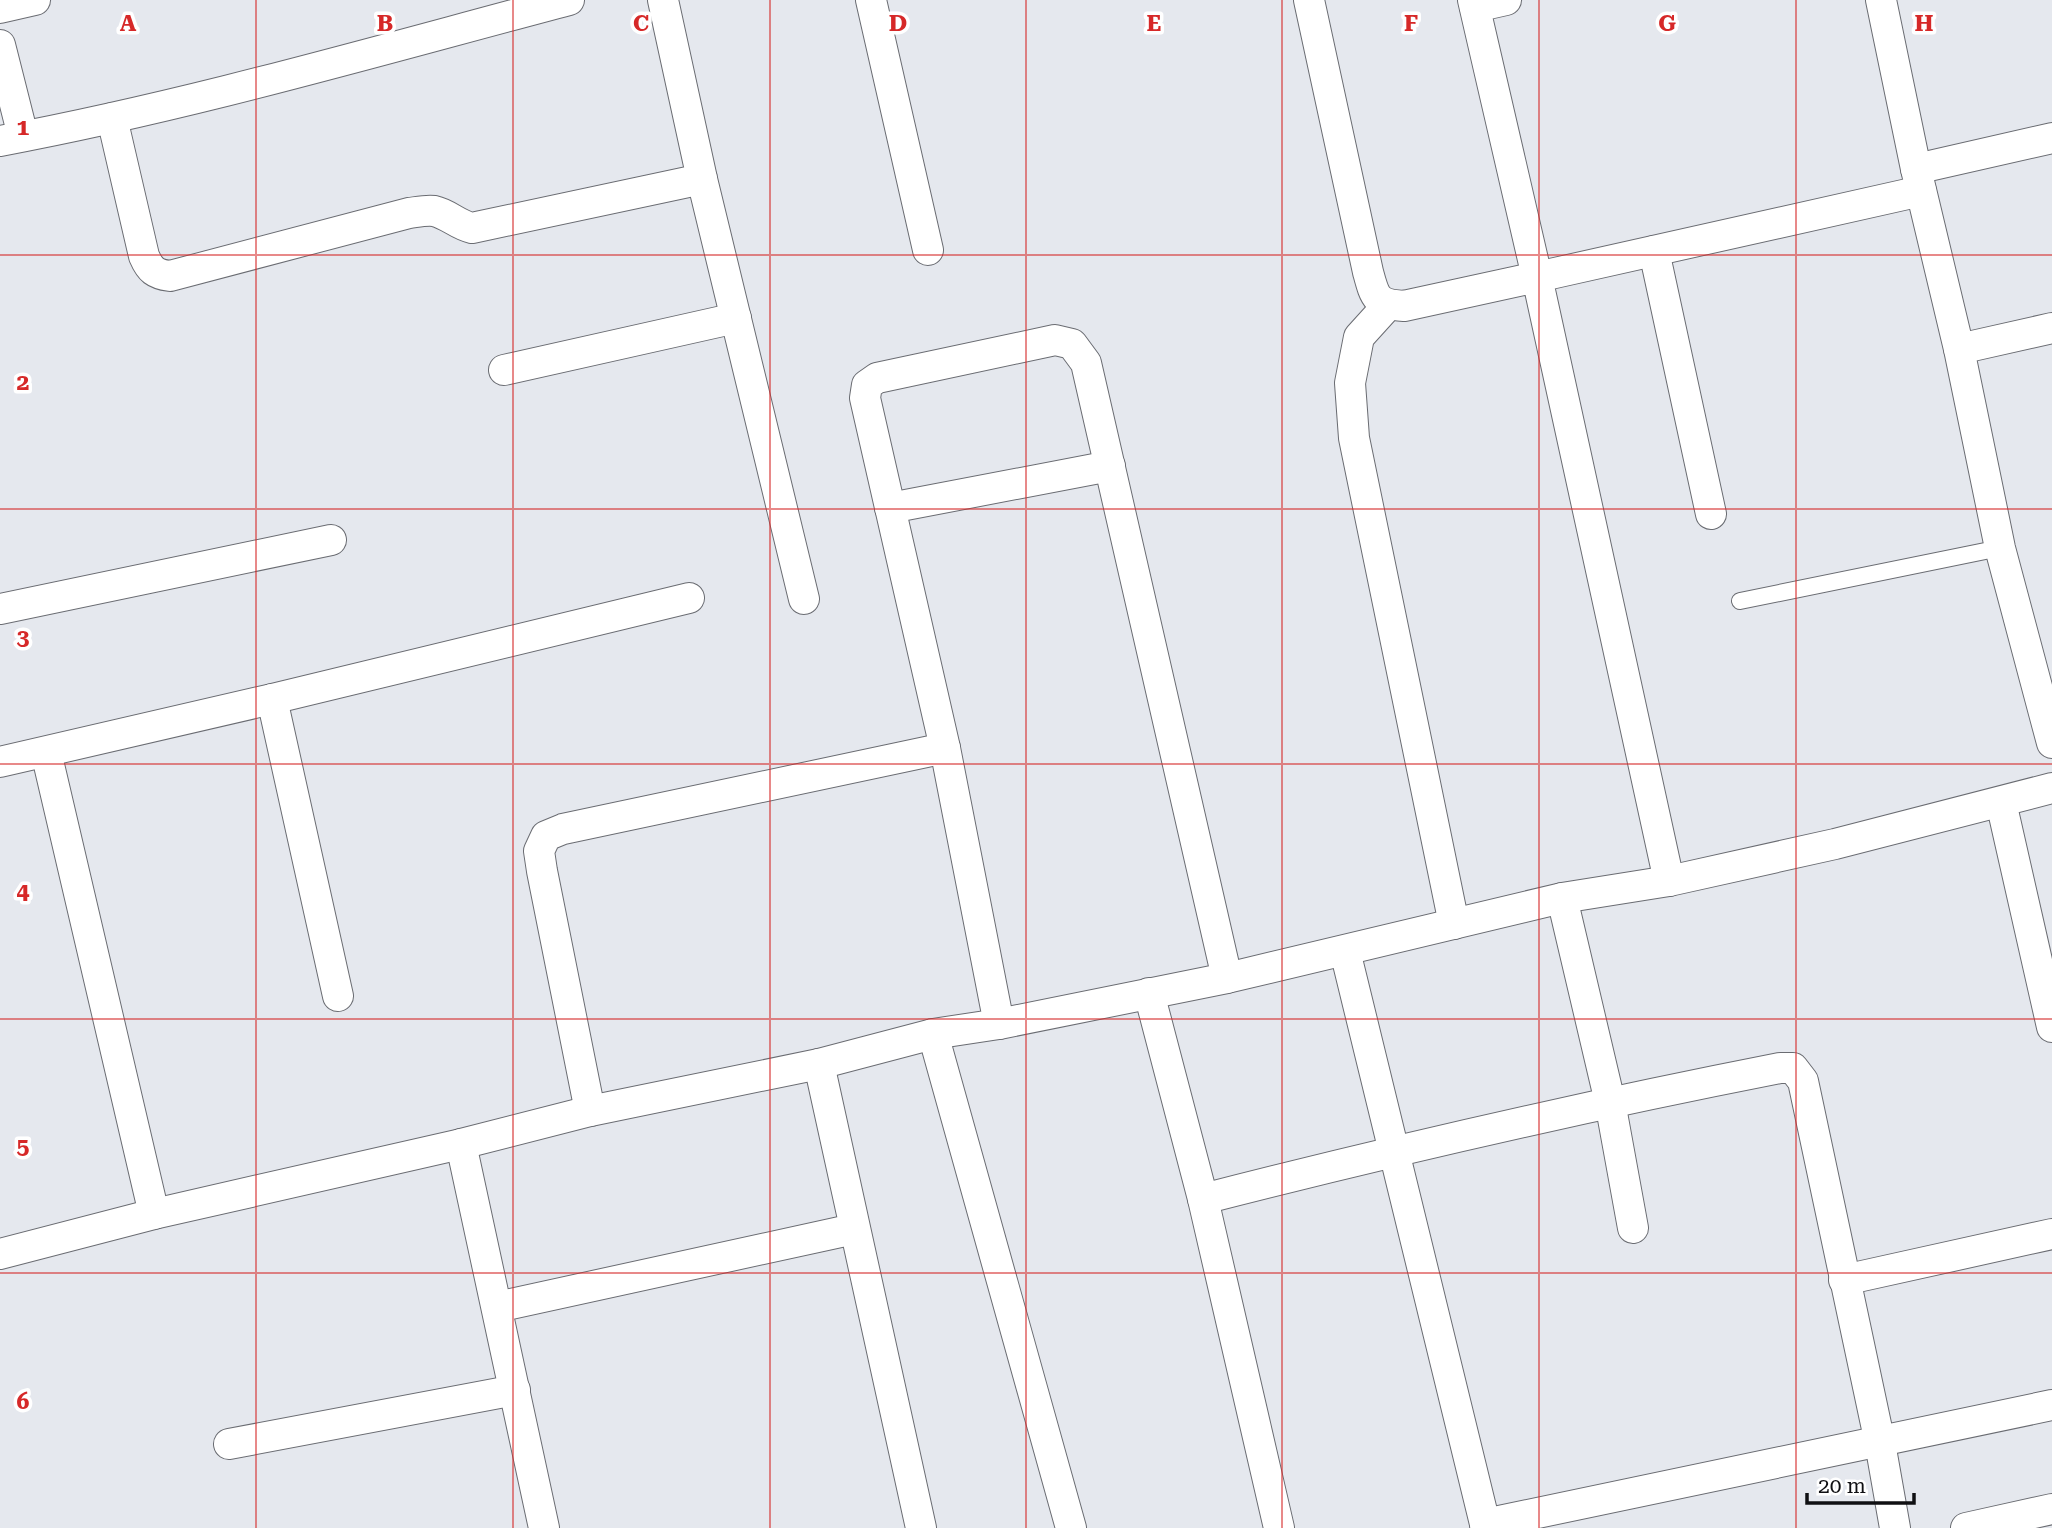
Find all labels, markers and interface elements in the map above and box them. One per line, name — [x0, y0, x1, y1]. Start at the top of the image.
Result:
text: A — [120, 10, 137, 37]
text: B — [377, 10, 393, 37]
text: C — [633, 10, 649, 37]
text: D — [889, 10, 907, 37]
text: E — [1147, 10, 1161, 37]
text: F — [1404, 10, 1418, 37]
text: G — [1658, 10, 1676, 37]
text: H — [1915, 10, 1934, 37]
text: 1 — [17, 114, 30, 141]
text: 2 — [17, 369, 29, 396]
text: 3 — [17, 624, 30, 651]
text: 4 — [17, 878, 30, 905]
text: 5 — [17, 1133, 30, 1160]
text: 6 — [17, 1388, 30, 1415]
scale bar — [1807, 1462, 1914, 1506]
text: 20 m — [1818, 1474, 1866, 1498]

